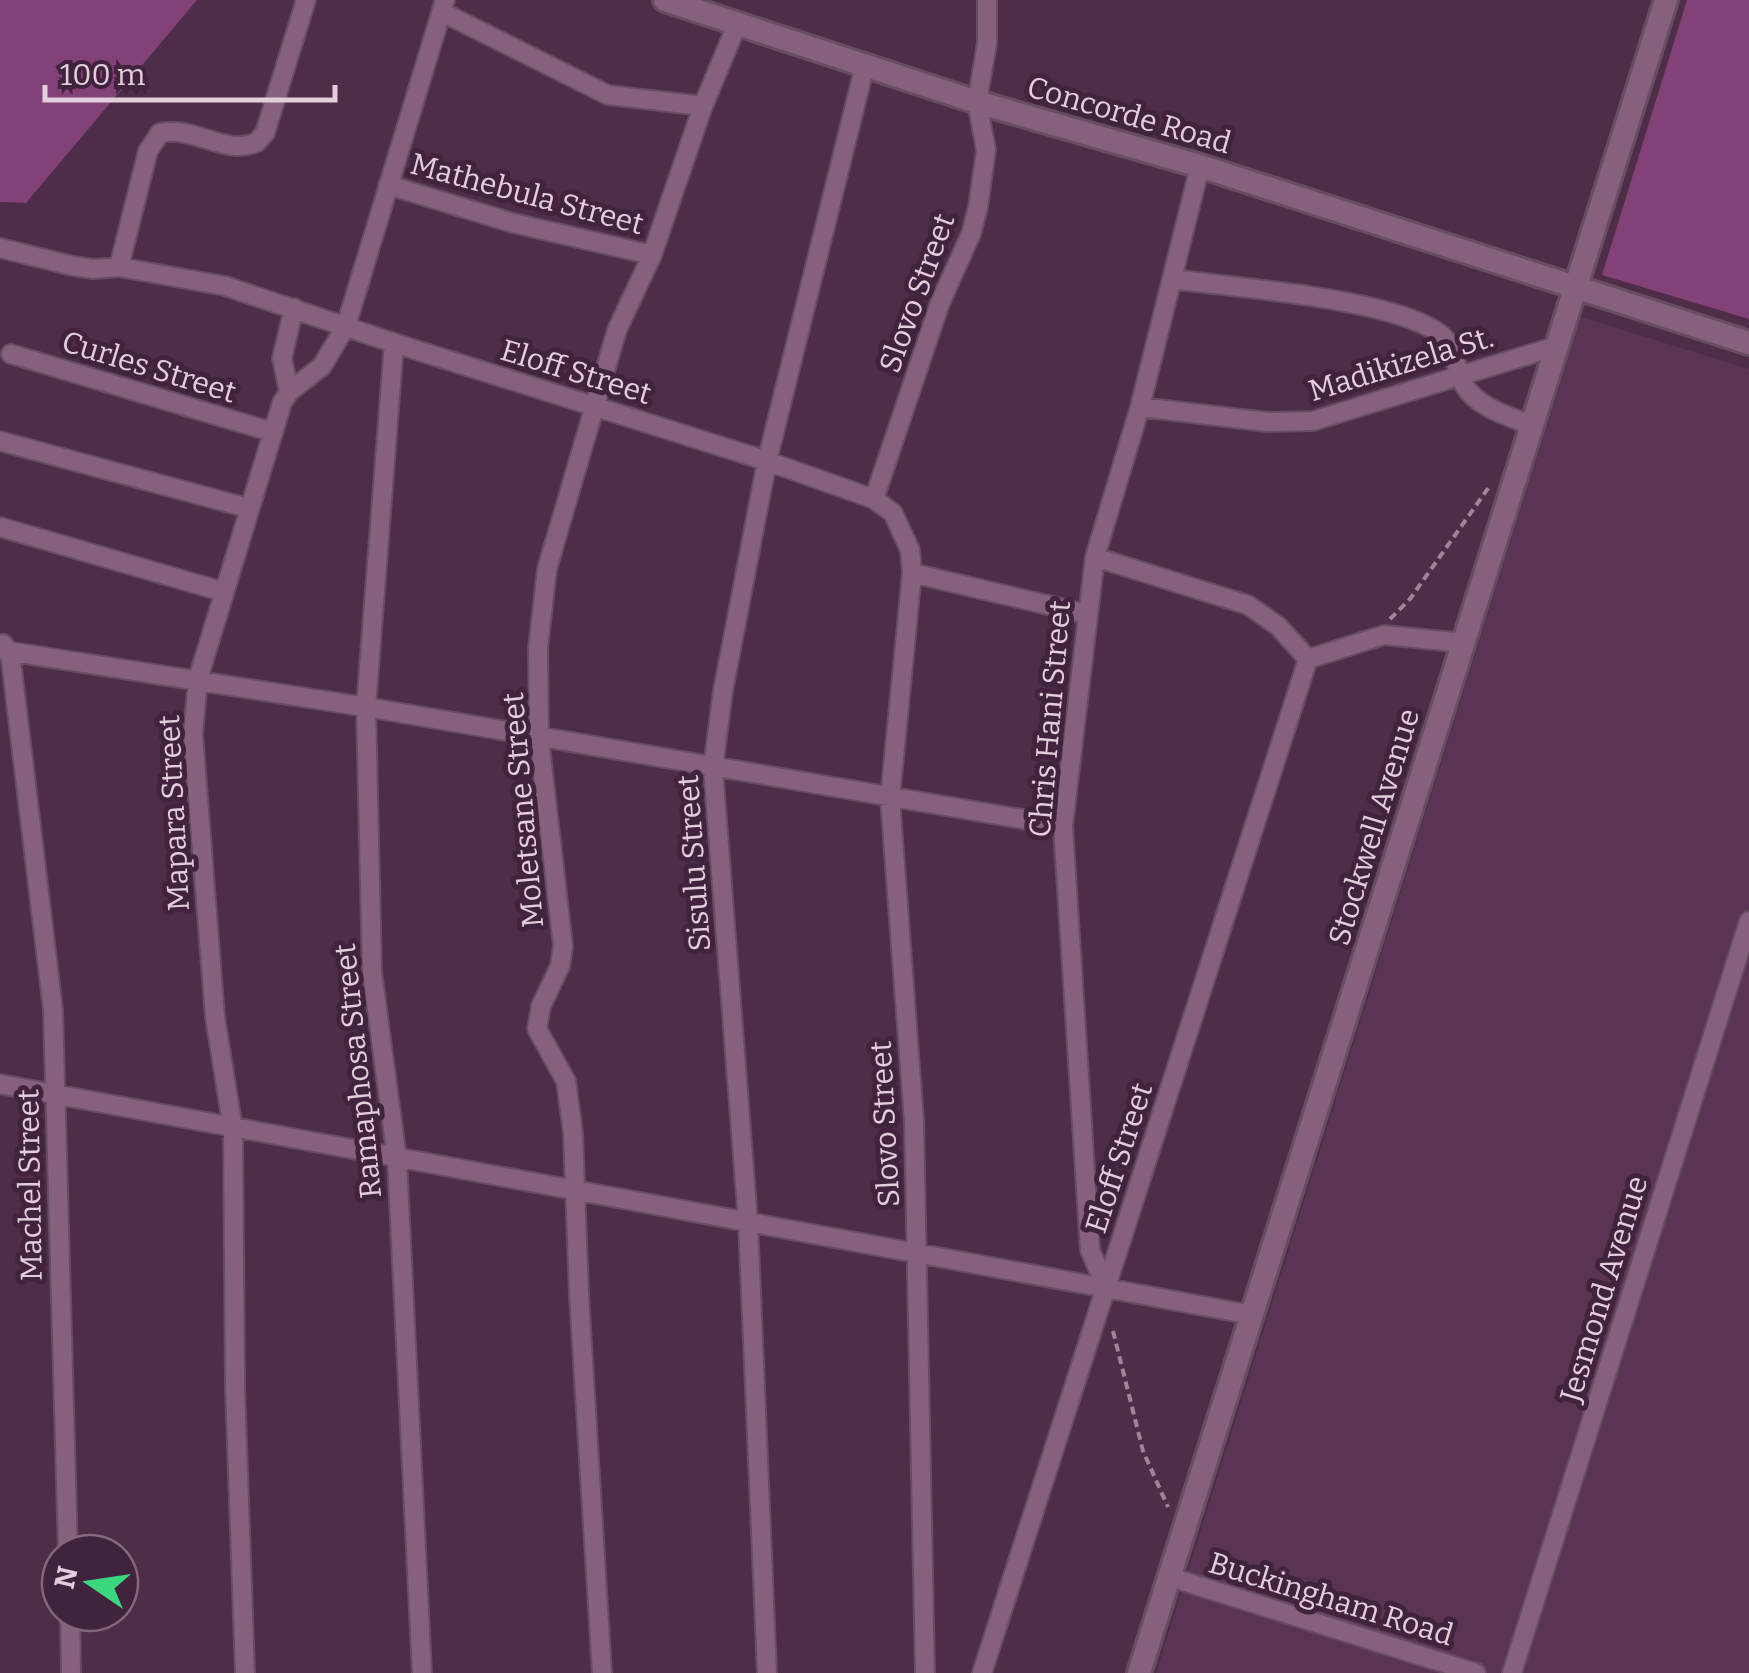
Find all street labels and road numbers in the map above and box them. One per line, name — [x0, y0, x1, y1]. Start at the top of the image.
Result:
street label: Concorde Road — [1023, 69, 1235, 161]
street label: Mathebula Street — [407, 146, 648, 242]
street label: Slovo Street — [872, 208, 962, 377]
street label: Madikizela St. — [1304, 319, 1498, 409]
street label: Curles Street — [58, 323, 240, 411]
street label: Eloff Street — [496, 332, 656, 412]
street label: Chris Hani Street — [1022, 599, 1078, 839]
street label: Moletsane Street — [495, 691, 551, 929]
street label: Stockwell Avenue — [1321, 704, 1427, 950]
street label: Mapara Street — [151, 714, 197, 912]
street label: Sisulu Street — [670, 773, 718, 952]
street label: Ramaphosa Street — [327, 942, 389, 1200]
street label: Slovo Street — [863, 1040, 907, 1208]
street label: Eloff Street — [1078, 1078, 1160, 1238]
street label: Machel Street — [10, 1089, 50, 1281]
street label: Jesmond Avenue — [1552, 1172, 1655, 1407]
street label: Buckingham Road — [1205, 1545, 1458, 1653]

